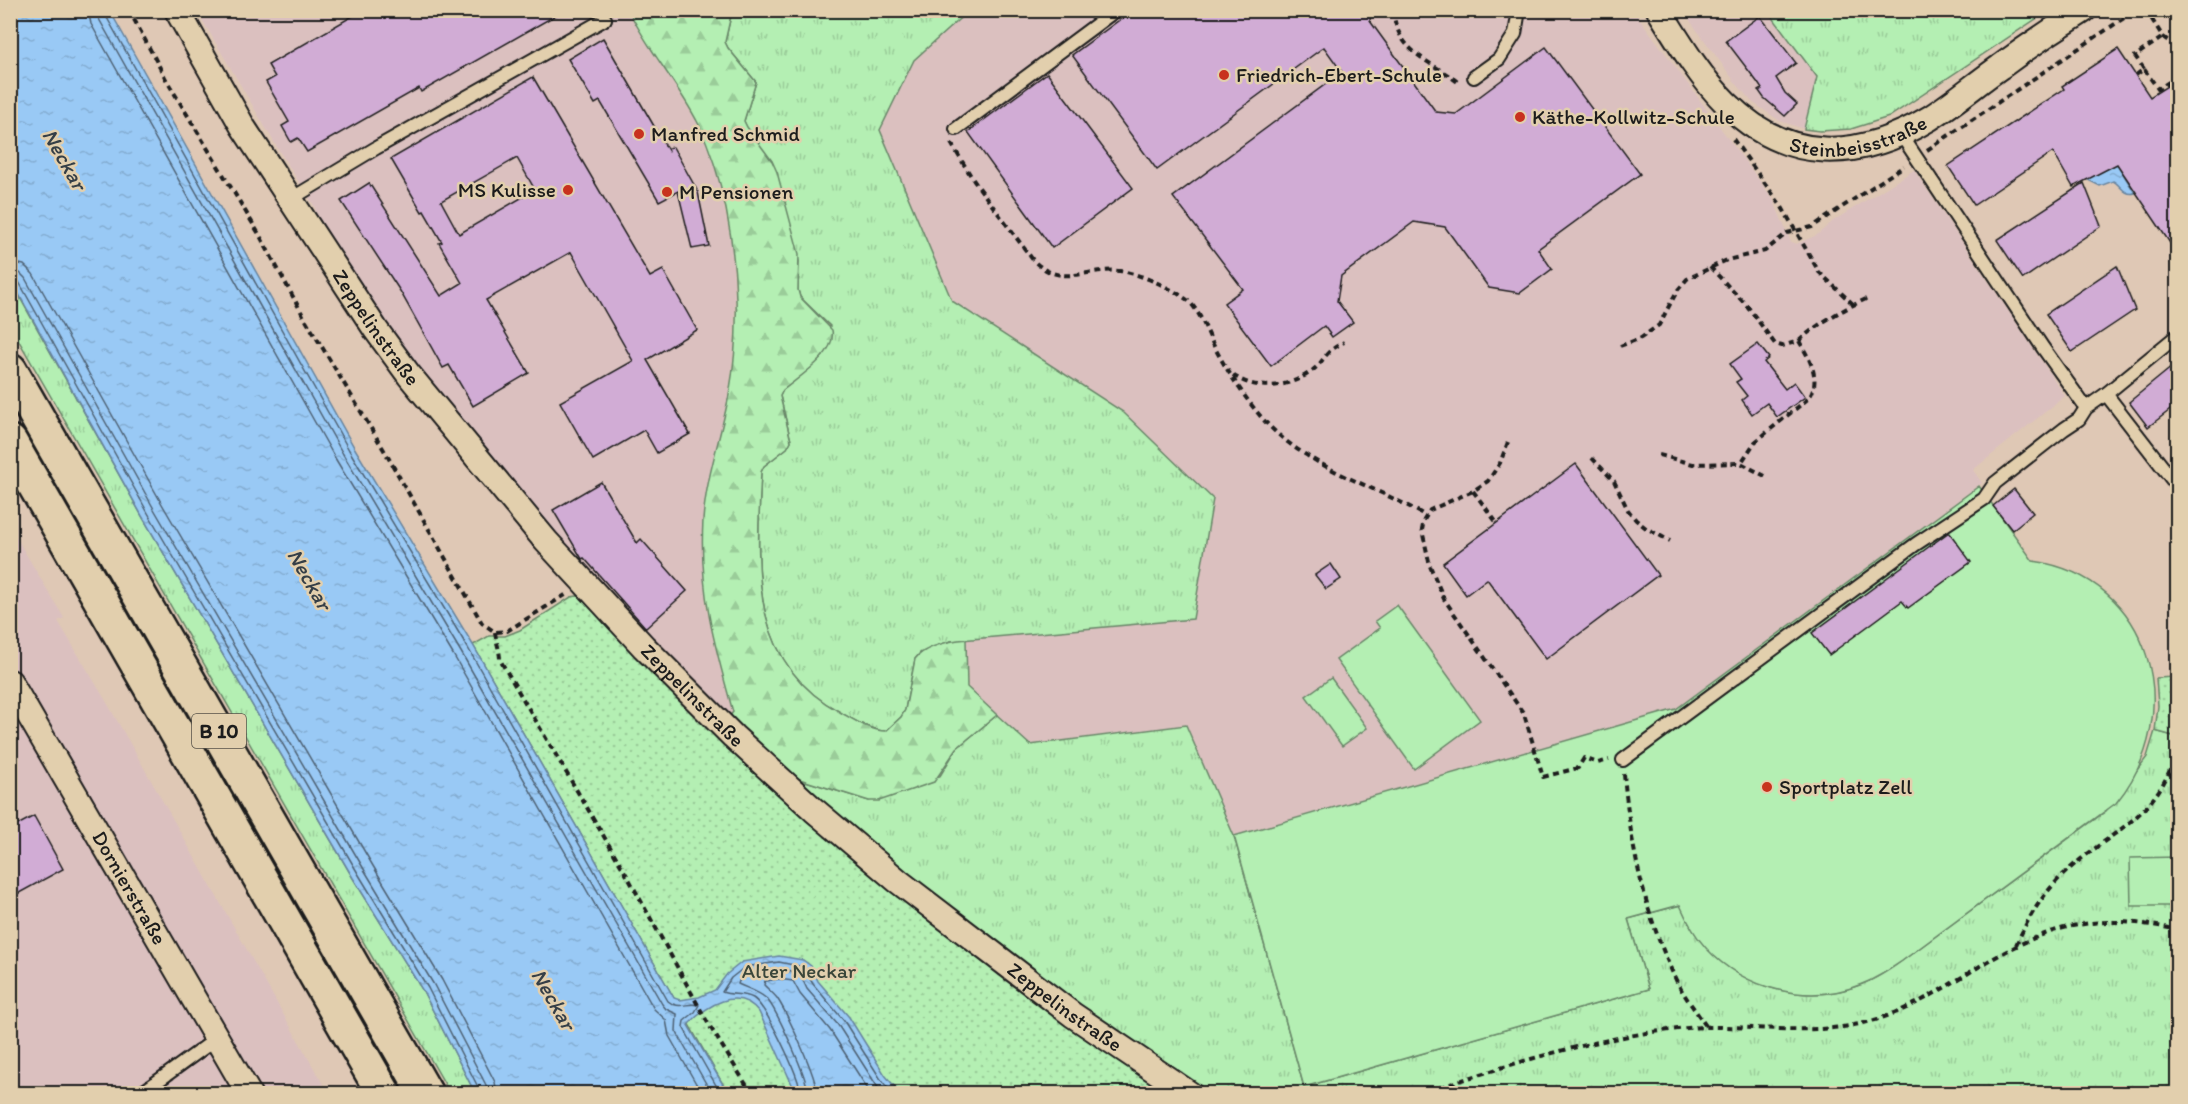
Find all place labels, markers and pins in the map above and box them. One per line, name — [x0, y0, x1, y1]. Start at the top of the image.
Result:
place label: Friedrich-Ebert-Schule — [1236, 62, 1442, 87]
marker: Friedrich-Ebert-Schule — [1217, 68, 1231, 82]
place label: Käthe-Kollwitz-Schule — [1532, 104, 1735, 129]
marker: Käthe-Kollwitz-Schule — [1513, 110, 1527, 124]
place label: Manfred Schmid — [651, 121, 800, 146]
marker: Manfred Schmid — [632, 127, 646, 141]
place label: MS Kulisse — [458, 177, 556, 202]
place label: M Pensionen — [679, 179, 793, 204]
marker: MS Kulisse — [561, 183, 575, 197]
marker: M Pensionen — [660, 185, 674, 199]
place label: Sportplatz Zell — [1779, 774, 1912, 799]
marker: Sportplatz Zell — [1760, 780, 1774, 794]

